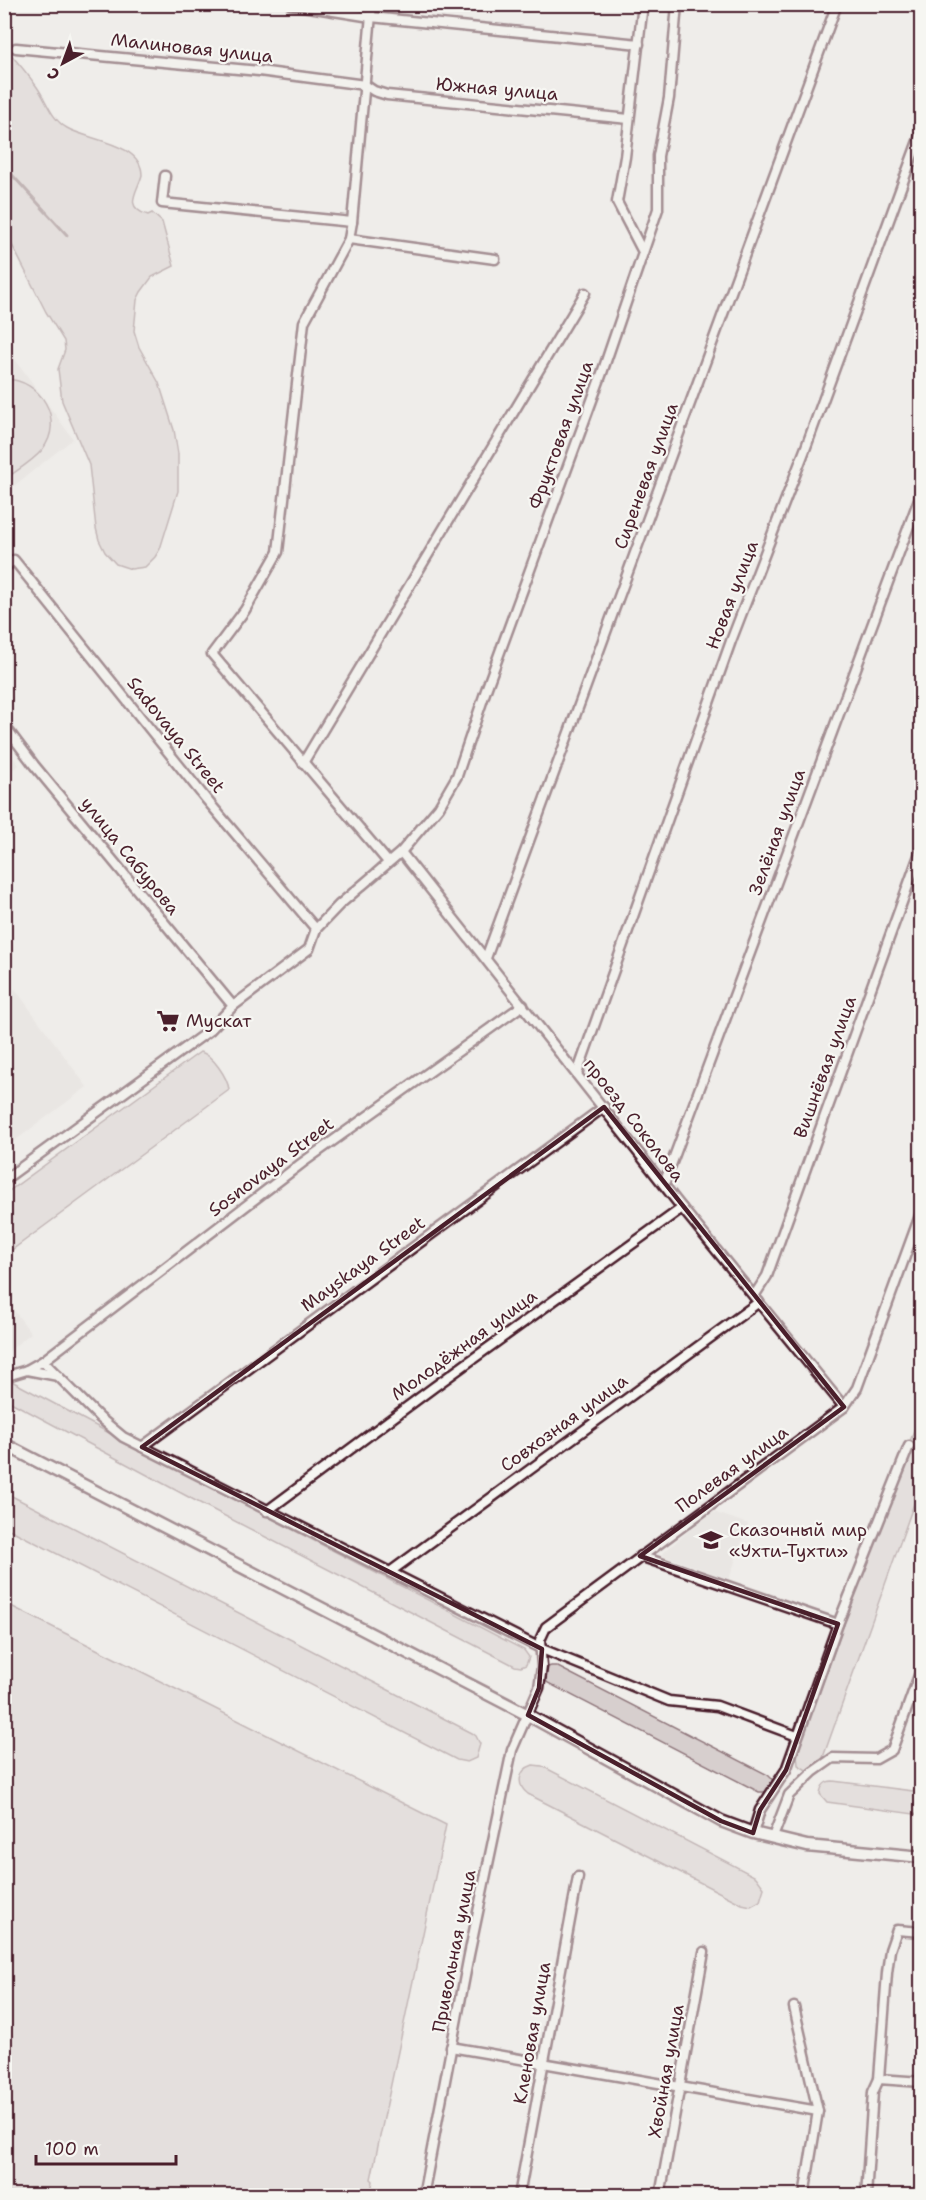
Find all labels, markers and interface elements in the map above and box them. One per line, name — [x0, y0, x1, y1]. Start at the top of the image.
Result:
street label: Малиновая улица — [110, 28, 274, 68]
north arrow — [33, 33, 93, 93]
text: С — [43, 63, 64, 85]
street label: Южная улица — [435, 72, 559, 106]
street label: Фруктовая улица — [523, 357, 599, 513]
street label: Сиреневая улица — [608, 399, 684, 553]
street label: Новая улица — [700, 537, 764, 653]
street label: Sadovaya Street — [122, 672, 231, 798]
street label: Зелёная улица — [743, 765, 811, 899]
street label: улица Сабурова — [75, 792, 185, 920]
street label: Вишнёвая улица — [788, 993, 862, 1141]
supermarket icon: Мускат — [155, 1008, 181, 1034]
place label: Мускат — [186, 1009, 252, 1033]
street label: проезд Соколова — [578, 1053, 690, 1187]
street label: Sosnovaya Street — [203, 1112, 339, 1222]
street label: Mayskaya Street — [296, 1211, 430, 1317]
street label: Молодёжная улица — [386, 1284, 542, 1406]
street label: Совхозная улица — [495, 1369, 633, 1477]
street label: Полевая улица — [671, 1420, 793, 1518]
place label: Сказочный мир «Ухти-Тухти» — [729, 1518, 867, 1563]
school or university icon: Сказочный мир «Ухти-Тухти» — [698, 1527, 724, 1553]
street label: Привольная улица — [426, 1868, 482, 2034]
street label: Кленовая улица — [508, 1960, 556, 2106]
street label: Хвойная улица — [642, 2002, 690, 2140]
scale bar — [36, 2128, 176, 2166]
text: 100 m — [45, 2137, 99, 2161]

